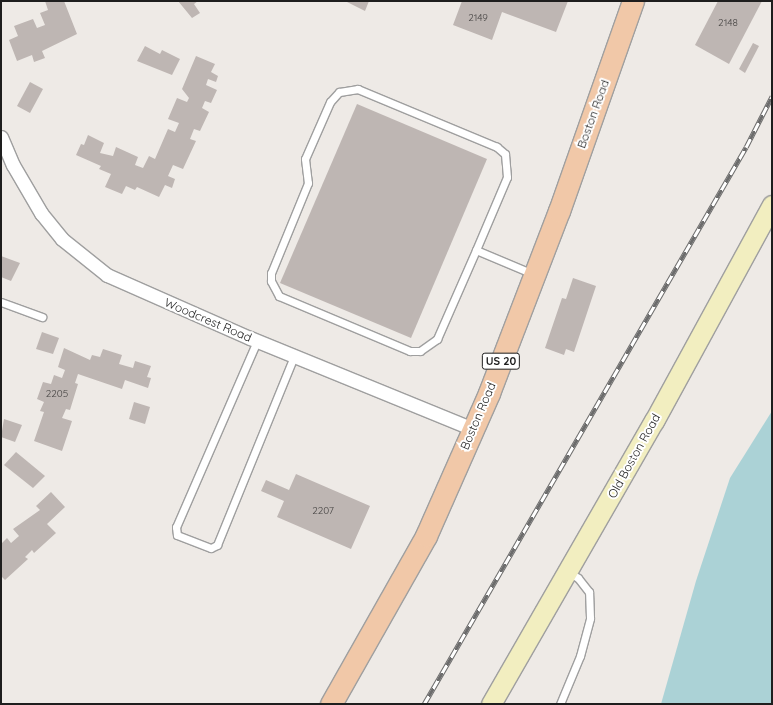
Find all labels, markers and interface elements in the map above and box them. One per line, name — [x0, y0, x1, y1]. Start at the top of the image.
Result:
house number: 2149 — [468, 12, 488, 24]
house number: 2148 — [718, 17, 738, 29]
street label: Boston Road — [574, 78, 612, 150]
street label: Woodcrest Road — [162, 295, 254, 345]
road number: US 20 — [481, 352, 521, 370]
street label: Boston Road — [457, 380, 499, 452]
house number: 2205 — [46, 388, 68, 400]
street label: Old Boston Road — [605, 411, 663, 501]
house number: 2207 — [312, 505, 334, 517]

